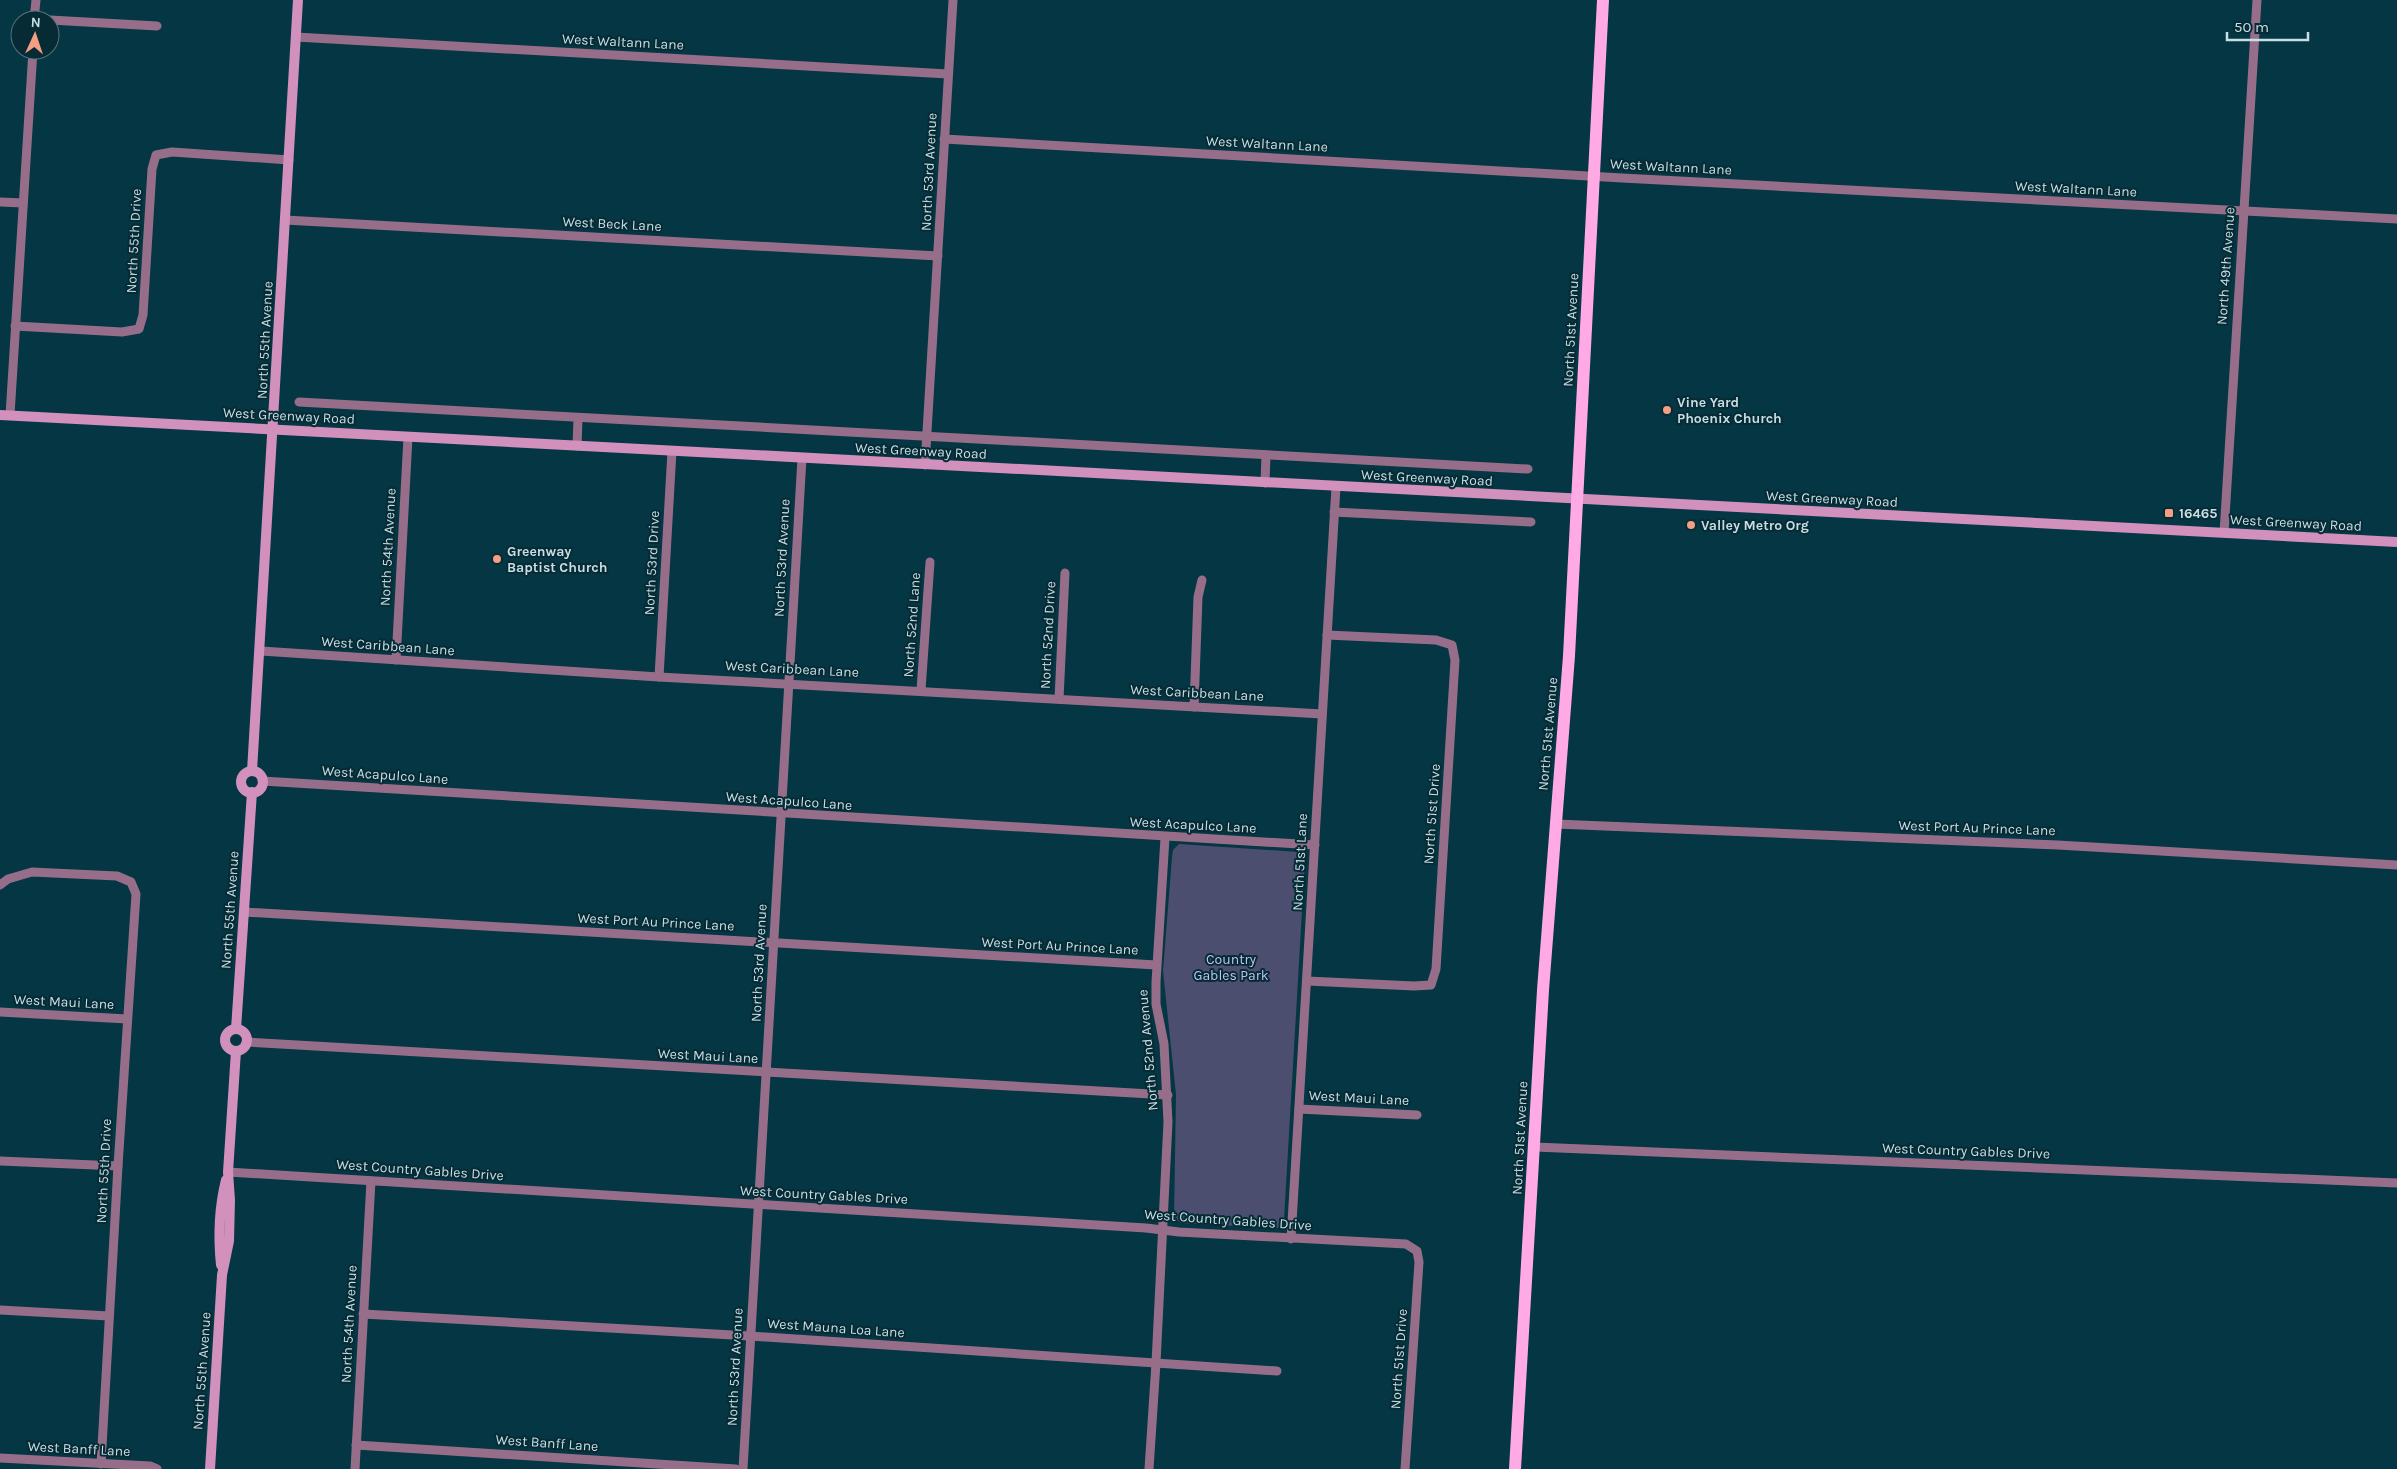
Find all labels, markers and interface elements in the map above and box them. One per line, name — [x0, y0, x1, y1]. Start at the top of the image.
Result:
north arrow — [10, 10, 60, 60]
scale bar — [2227, 10, 2308, 42]
text: N — [30, 14, 41, 31]
text: 50 m — [2234, 18, 2269, 36]
street label: West Waltann Lane — [562, 30, 684, 54]
street label: North 53rd Avenue — [917, 113, 941, 231]
street label: West Waltann Lane — [1206, 132, 1328, 156]
street label: West Waltann Lane — [1610, 155, 1732, 179]
street label: West Waltann Lane — [2015, 177, 2137, 201]
street label: North 55th Drive — [123, 188, 145, 294]
street label: North 49th Avenue — [2213, 206, 2239, 326]
street label: West Beck Lane — [562, 213, 662, 235]
street label: North 51st Avenue — [1560, 273, 1582, 387]
street label: North 55th Avenue — [253, 281, 277, 399]
place label: Vine Yard Phoenix Church — [1677, 394, 1782, 427]
street label: West Greenway Road — [223, 404, 355, 428]
marker: Vine Yard Phoenix Church — [1661, 404, 1673, 416]
street label: West Greenway Road — [855, 439, 987, 463]
street label: West Greenway Road — [1361, 466, 1493, 490]
street label: West Greenway Road — [1766, 487, 1898, 511]
street label: North 54th Avenue — [376, 488, 400, 606]
street label: North 53rd Avenue — [770, 499, 794, 617]
place label: 16465 — [2179, 505, 2217, 522]
marker: 16465 — [2163, 507, 2175, 519]
street label: North 53rd Drive — [641, 510, 663, 616]
street label: West Greenway Road — [2230, 511, 2362, 535]
place label: Valley Metro Org — [1701, 517, 1809, 534]
marker: Valley Metro Org — [1685, 519, 1697, 531]
place label: Greenway Baptist Church — [507, 543, 607, 576]
marker: Greenway Baptist Church — [491, 553, 503, 565]
street label: North 52nd Lane — [900, 572, 924, 678]
street label: North 52nd Drive — [1037, 581, 1059, 689]
street label: West Caribbean Lane — [321, 633, 455, 659]
street label: West Caribbean Lane — [725, 657, 859, 681]
street label: North 51st Avenue — [1535, 677, 1561, 791]
street label: West Caribbean Lane — [1130, 681, 1264, 705]
street label: West Acapulco Lane — [321, 762, 449, 788]
street label: North 51st Drive — [1420, 763, 1444, 865]
street label: West Acapulco Lane — [725, 788, 853, 814]
street label: West Acapulco Lane — [1129, 813, 1257, 837]
street label: North 51st Lane — [1289, 813, 1311, 911]
street label: West Port Au Prince Lane — [1898, 817, 2056, 839]
street label: North 55th Avenue — [217, 850, 243, 970]
street label: North 53rd Avenue — [747, 904, 771, 1022]
street label: West Port Au Prince Lane — [577, 909, 735, 935]
street label: West Port Au Prince Lane — [981, 933, 1139, 959]
park label: Country Gables Park — [1193, 951, 1269, 984]
street label: North 52nd Avenue — [1134, 989, 1162, 1111]
street label: West Maui Lane — [13, 991, 115, 1013]
street label: West Maui Lane — [657, 1045, 759, 1067]
street label: North 51st Avenue — [1509, 1081, 1531, 1195]
street label: West Maui Lane — [1308, 1087, 1410, 1109]
street label: North 55th Drive — [93, 1118, 115, 1224]
street label: West Country Gables Drive — [1882, 1140, 2050, 1162]
street label: West Country Gables Drive — [336, 1156, 504, 1184]
street label: West Country Gables Drive — [740, 1182, 908, 1208]
street label: West Country Gables Drive — [1144, 1206, 1312, 1234]
street label: North 54th Avenue — [337, 1265, 361, 1383]
street label: North 53rd Avenue — [723, 1308, 747, 1426]
street label: North 51st Drive — [1387, 1308, 1411, 1410]
street label: North 55th Avenue — [189, 1311, 215, 1431]
street label: West Mauna Loa Lane — [767, 1315, 905, 1341]
street label: West Banff Lane — [495, 1431, 599, 1455]
street label: West Banff Lane — [27, 1438, 131, 1460]

